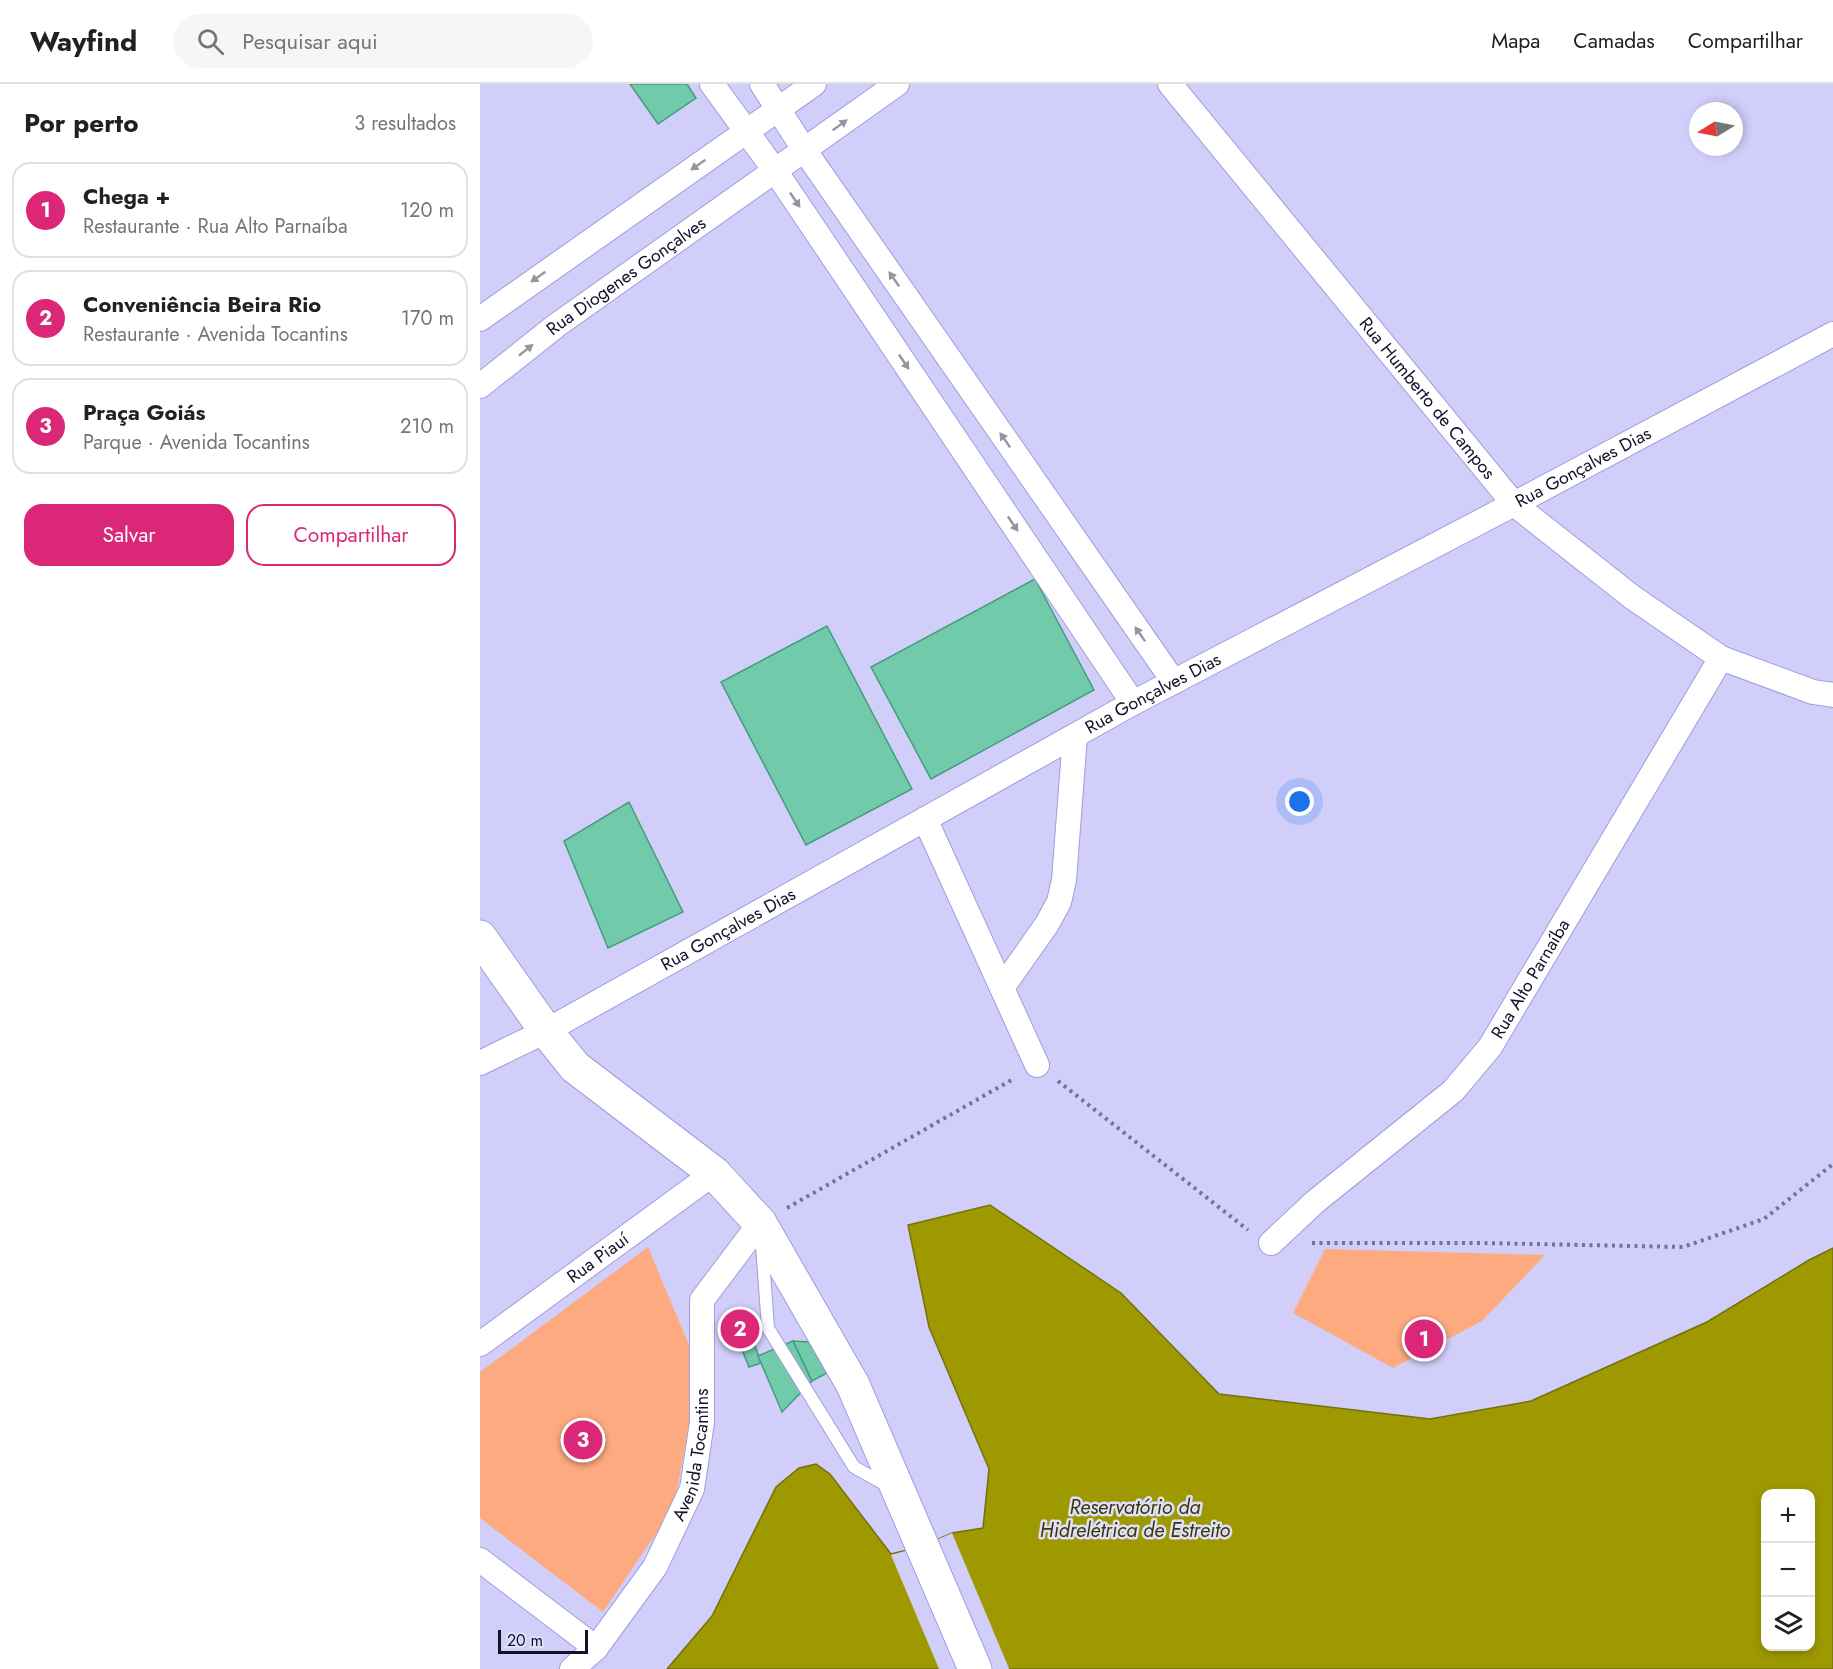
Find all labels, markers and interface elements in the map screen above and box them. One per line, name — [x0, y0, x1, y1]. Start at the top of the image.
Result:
search box — [173, 14, 593, 68]
text: Wayfind — [30, 21, 137, 62]
icon: search — [194, 25, 227, 58]
text: Pesquisar aqui — [242, 25, 378, 57]
text: Mapa — [1491, 26, 1540, 56]
text: Camadas — [1573, 26, 1655, 56]
text: Compartilhar — [1688, 26, 1803, 56]
north arrow — [1689, 102, 1743, 156]
text: Por perto — [24, 104, 138, 142]
text: 3 resultados — [354, 109, 456, 138]
one-way arrow — [832, 119, 848, 131]
one-way arrow — [690, 158, 705, 170]
text: Chega + — [83, 180, 170, 212]
one-way arrow — [789, 192, 800, 208]
text: 1 — [40, 196, 51, 225]
text: 120 m — [400, 196, 454, 225]
street label: Rua Diogenes Gonçalves — [541, 210, 711, 342]
text: Restaurante · Rua Alto Parnaíba — [83, 212, 348, 241]
one-way arrow — [531, 271, 547, 283]
one-way arrow — [888, 272, 900, 288]
text: Conveniência Beira Rio — [83, 288, 321, 320]
text: 2 — [39, 304, 52, 333]
text: 170 m — [401, 304, 454, 333]
street label: Rua Humberto de Campos — [1353, 311, 1502, 485]
text: Restaurante · Avenida Tocantins — [83, 320, 348, 349]
one-way arrow — [518, 343, 534, 356]
one-way arrow — [898, 354, 909, 370]
text: Praça Goiás — [83, 396, 205, 428]
text: 3 — [39, 412, 52, 441]
text: 210 m — [400, 412, 454, 441]
street label: Rua Gonçalves Dias — [1511, 420, 1656, 514]
text: Parque · Avenida Tocantins — [83, 428, 310, 457]
one-way arrow — [999, 432, 1011, 448]
button: Salvar — [24, 504, 234, 566]
button: Compartilhar — [246, 504, 456, 566]
one-way arrow — [1007, 515, 1018, 532]
one-way arrow — [1134, 627, 1146, 643]
street label: Rua Gonçalves Dias — [1080, 646, 1226, 740]
your location — [1285, 787, 1314, 816]
street label: Rua Gonçalves Dias — [656, 881, 800, 977]
street label: Rua Alto Parnaíba — [1485, 914, 1576, 1044]
street label: Rua Piauí — [562, 1226, 635, 1289]
pin: 2 — [720, 1306, 760, 1352]
pin: 1 — [1404, 1316, 1444, 1362]
street label: Avenida Tocantins — [666, 1389, 715, 1525]
pin: 3 — [564, 1418, 602, 1462]
map controls — [1761, 1489, 1815, 1651]
button: + — [1761, 1489, 1815, 1543]
water label: Reservatório da Hidrelétrica de Estreito — [1040, 1493, 1231, 1545]
button: − — [1761, 1543, 1815, 1597]
button: layers — [1761, 1597, 1815, 1651]
scale bar — [498, 1627, 588, 1654]
text: 20 m — [507, 1629, 543, 1652]

